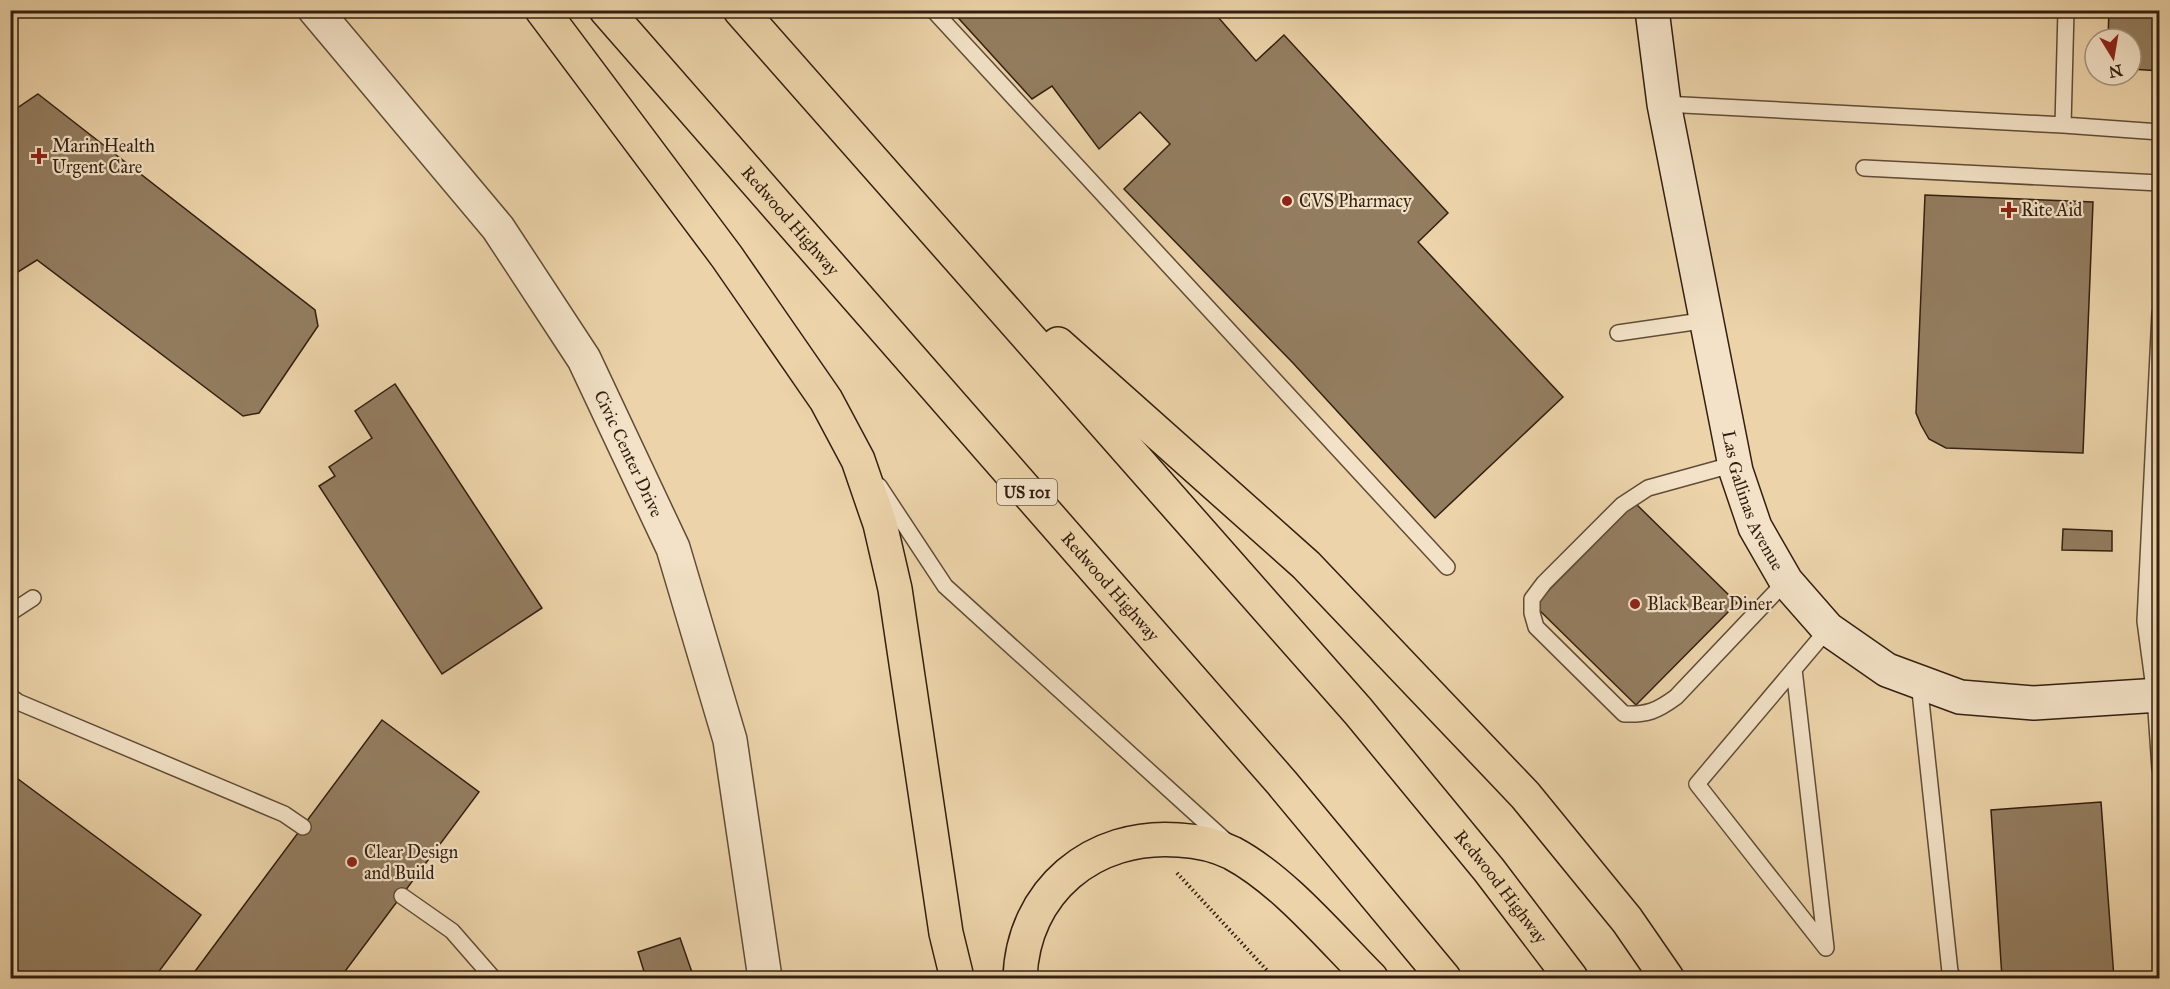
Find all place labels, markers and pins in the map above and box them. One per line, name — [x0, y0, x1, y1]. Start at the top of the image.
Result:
place label: Marin Health Urgent Care — [52, 135, 155, 179]
marker: Marin Health Urgent Care — [30, 147, 48, 165]
place label: CVS Pharmacy — [1299, 190, 1412, 212]
marker: CVS Pharmacy — [1280, 194, 1294, 208]
place label: Rite Aid — [2021, 199, 2082, 221]
marker: Rite Aid — [2002, 203, 2016, 217]
place label: Black Bear Diner — [1647, 593, 1772, 615]
marker: Black Bear Diner — [1628, 597, 1642, 611]
place label: Clear Design and Build — [364, 841, 458, 884]
marker: Clear Design and Build — [345, 855, 359, 869]

